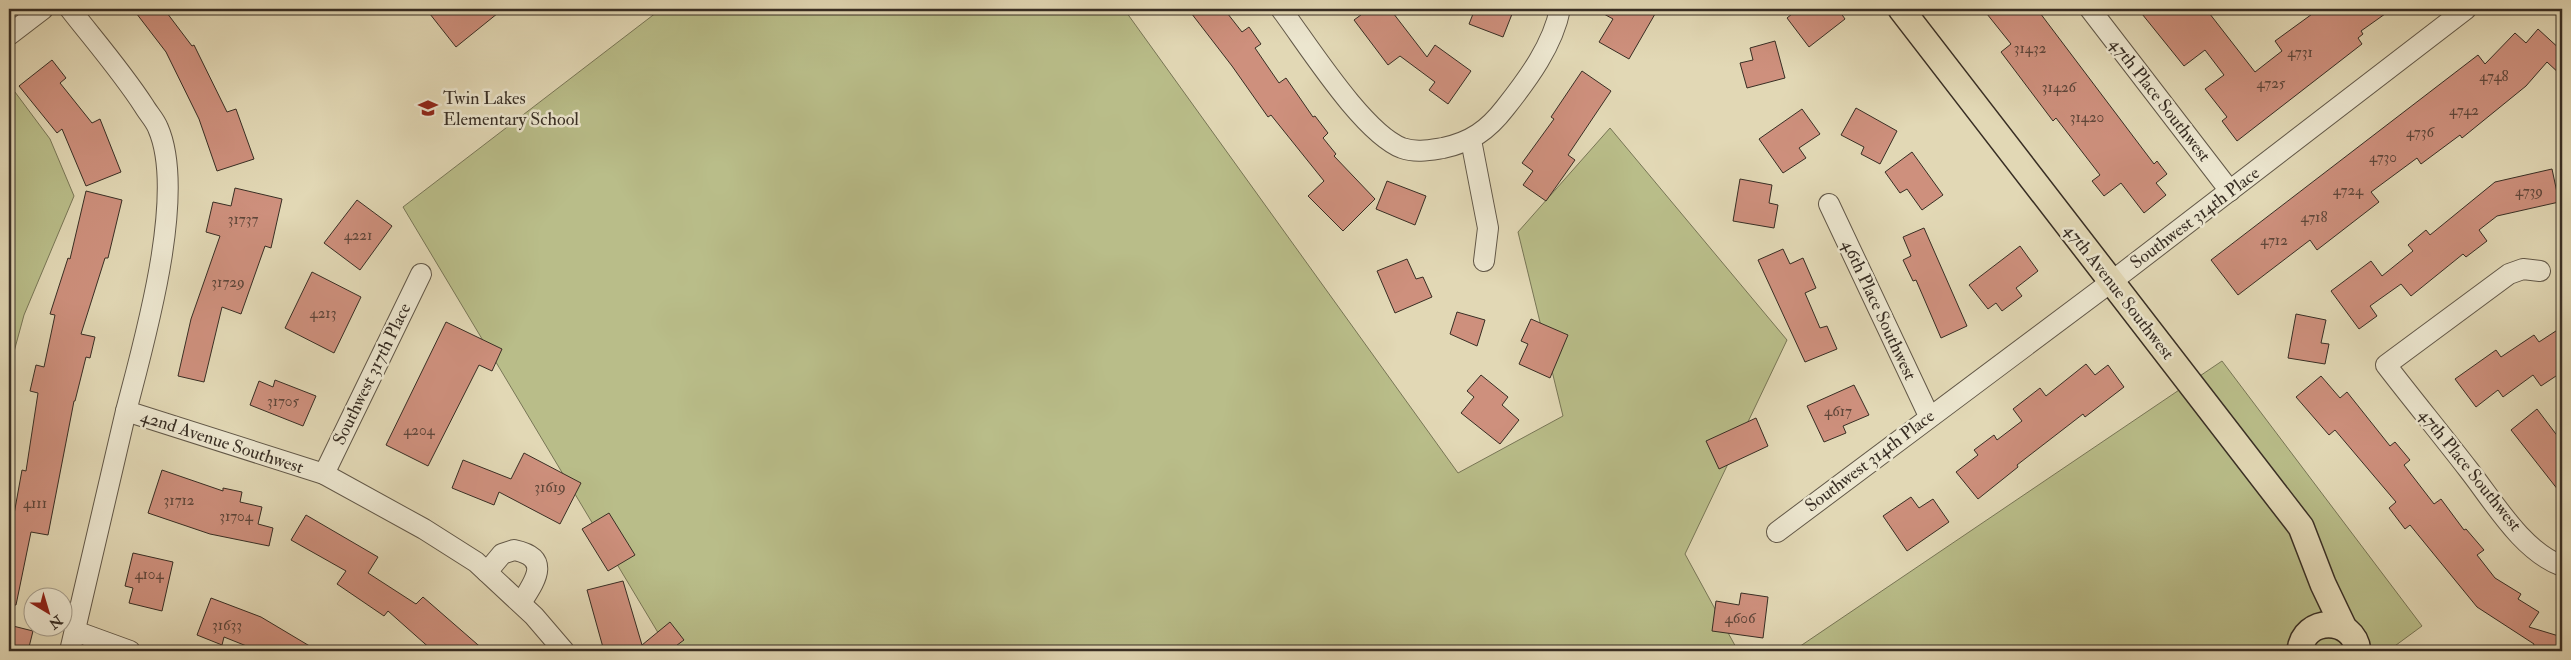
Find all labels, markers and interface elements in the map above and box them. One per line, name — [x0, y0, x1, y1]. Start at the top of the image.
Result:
street label: 47th Place Southwest — [2104, 33, 2216, 167]
house number: 31432 — [2014, 39, 2047, 58]
house number: 4731 — [2287, 43, 2313, 62]
house number: 4748 — [2479, 67, 2509, 86]
house number: 4725 — [2257, 74, 2286, 93]
house number: 31426 — [2042, 78, 2078, 97]
place label: Twin Lakes Elementary School — [443, 87, 579, 131]
school or university icon: Twin Lakes Elementary School — [417, 97, 439, 119]
house number: 4742 — [2449, 101, 2479, 120]
house number: 31420 — [2070, 108, 2104, 127]
house number: 4736 — [2406, 123, 2435, 142]
house number: 4730 — [2369, 148, 2397, 167]
street label: Southwest 314th Place — [2125, 161, 2265, 274]
house number: 4724 — [2333, 181, 2364, 200]
house number: 4739 — [2515, 182, 2543, 201]
house number: 4718 — [2300, 208, 2328, 227]
house number: 31737 — [228, 210, 258, 229]
street label: 47th Avenue Southwest — [2059, 220, 2179, 365]
house number: 4221 — [344, 226, 372, 245]
house number: 4712 — [2260, 231, 2288, 250]
street label: 46th Place Southwest — [1836, 236, 1922, 384]
house number: 31729 — [211, 273, 245, 292]
street label: Southwest 317th Place — [328, 299, 417, 449]
house number: 4213 — [310, 304, 336, 323]
house number: 31705 — [267, 392, 300, 411]
house number: 4617 — [1824, 402, 1852, 421]
street label: Southwest 314th Place — [1800, 404, 1940, 517]
street label: 47th Place Southwest — [2413, 404, 2527, 536]
street label: 42nd Avenue Southwest — [138, 405, 307, 479]
house number: 4204 — [403, 421, 436, 440]
house number: 31619 — [534, 478, 566, 497]
house number: 31712 — [164, 491, 195, 510]
house number: 4111 — [23, 494, 47, 513]
house number: 31704 — [219, 507, 254, 526]
house number: 4104 — [134, 565, 164, 584]
north arrow — [22, 588, 72, 638]
house number: 4606 — [1725, 609, 1757, 628]
text: N — [45, 611, 67, 633]
house number: 31633 — [212, 616, 242, 635]

